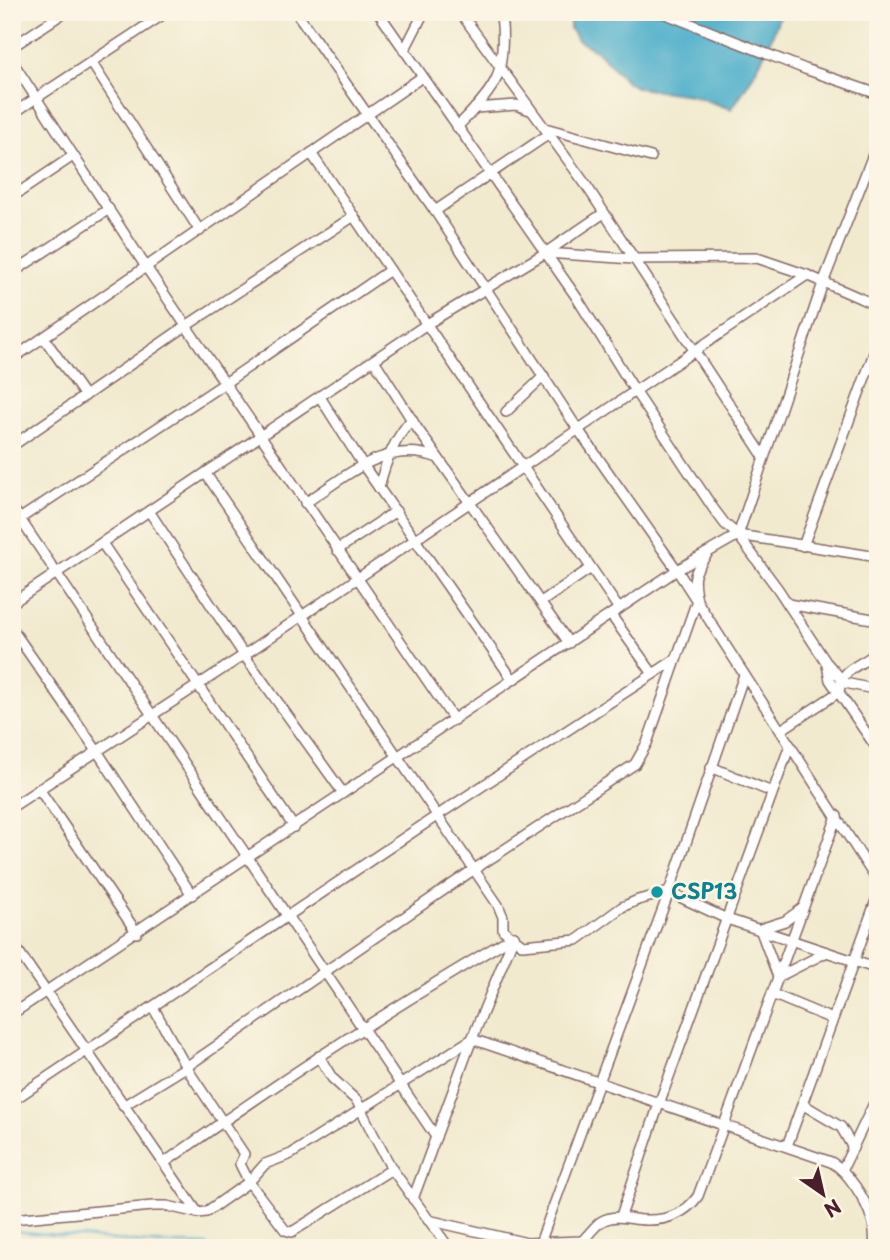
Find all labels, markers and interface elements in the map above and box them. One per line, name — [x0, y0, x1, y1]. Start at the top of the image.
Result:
place label: CSP13 — [671, 874, 737, 906]
marker: CSP13 — [649, 884, 665, 900]
north arrow — [788, 1158, 858, 1228]
text: N — [819, 1193, 847, 1225]

